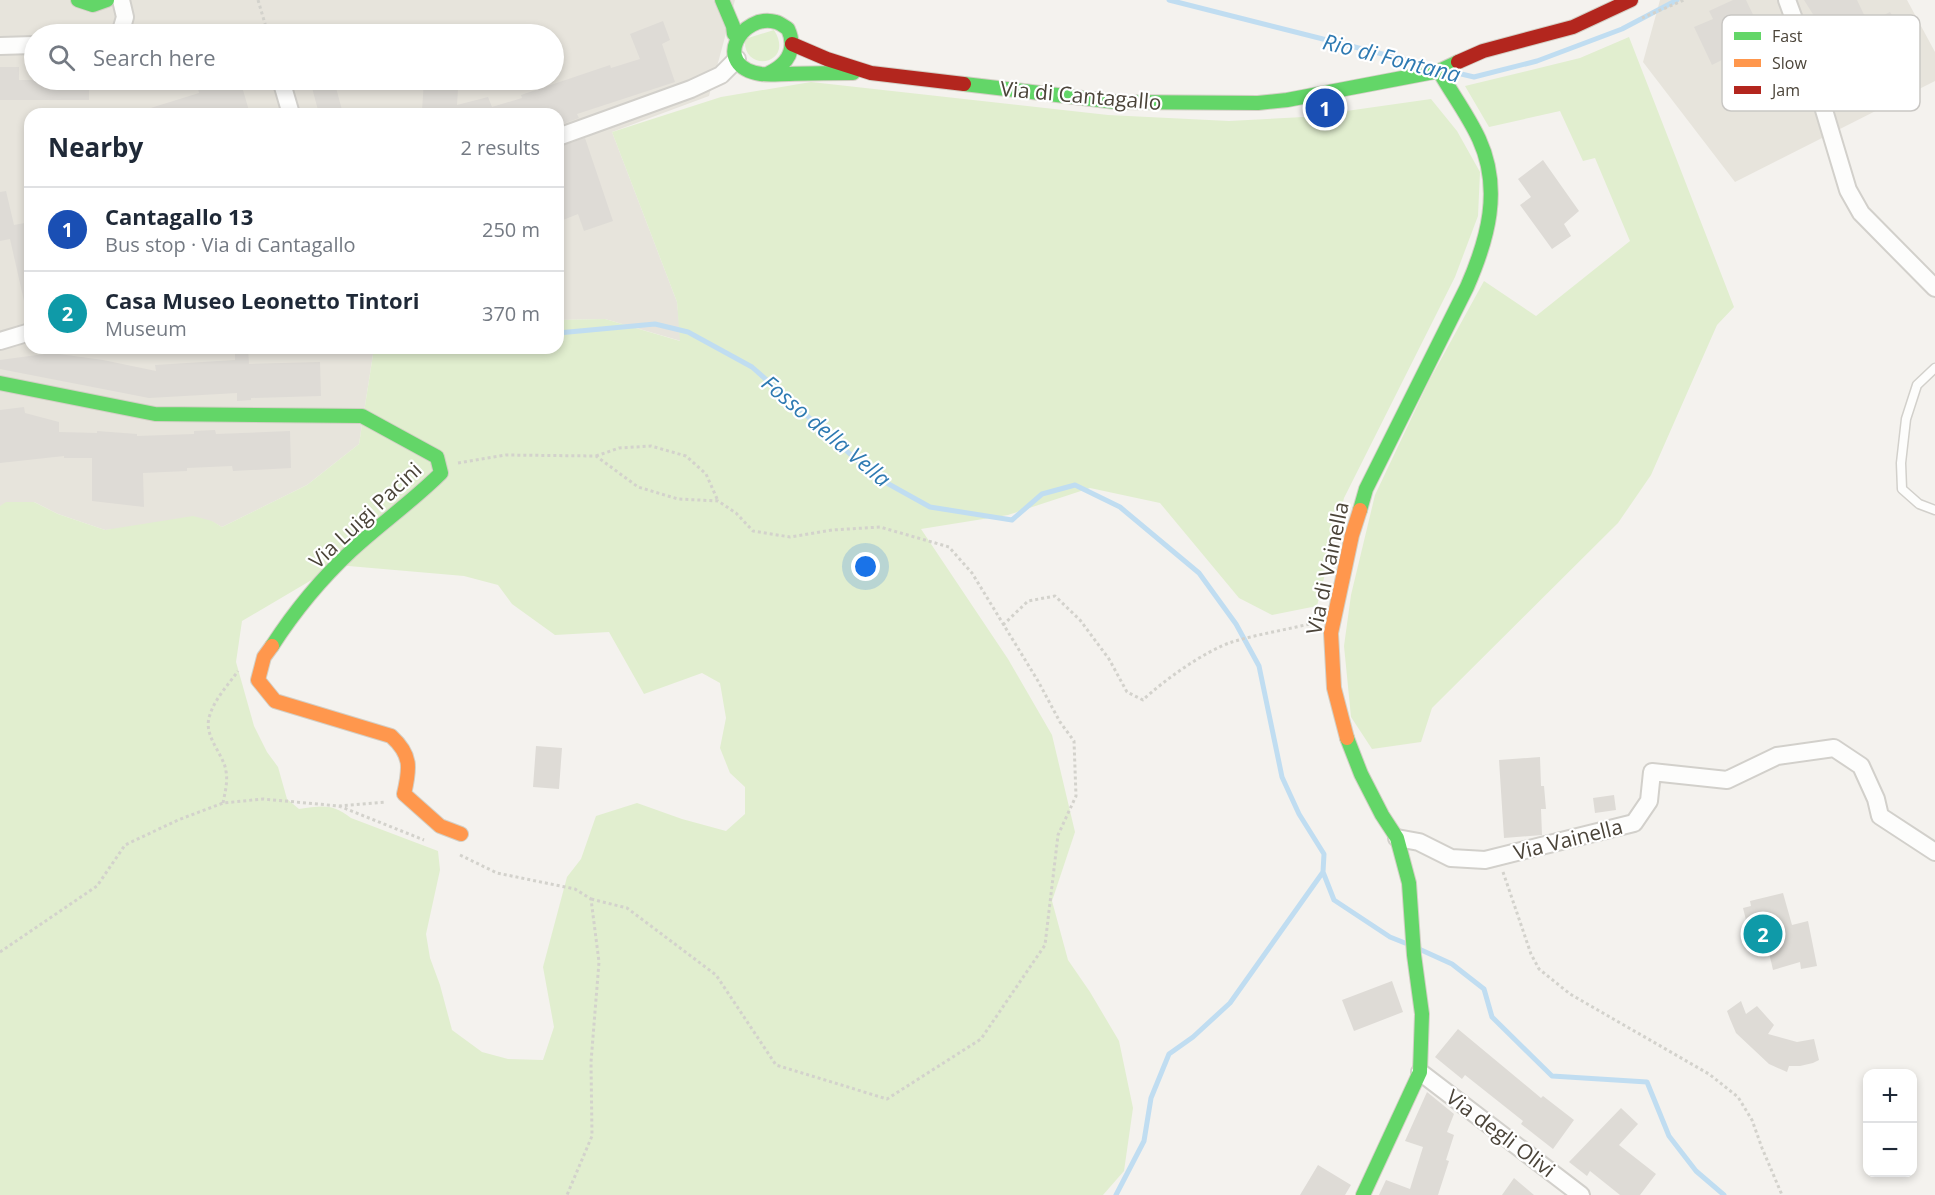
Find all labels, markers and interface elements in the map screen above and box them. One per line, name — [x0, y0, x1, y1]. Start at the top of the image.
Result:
legend — [1722, 15, 1920, 111]
search box — [24, 24, 564, 90]
water label: Rio di Fontana — [1320, 25, 1464, 89]
text: Fast — [1772, 25, 1803, 47]
icon: search — [45, 41, 78, 74]
text: Search here — [93, 42, 216, 72]
text: Slow — [1772, 52, 1807, 74]
street label: Via di Cantagallo — [999, 74, 1163, 116]
text: Jam — [1770, 79, 1800, 101]
pin: 1 — [1306, 86, 1344, 130]
text: Nearby — [48, 129, 143, 165]
text: 2 results — [460, 134, 540, 161]
text: Cantagallo 13 — [105, 201, 253, 231]
text: 1 — [62, 216, 73, 243]
text: 250 m — [482, 216, 540, 243]
text: Bus stop · Via di Cantagallo — [105, 231, 356, 258]
text: Casa Museo Leonetto Tintori — [105, 285, 419, 315]
text: 2 — [62, 300, 73, 327]
text: 370 m — [482, 300, 540, 327]
text: Museum — [105, 315, 187, 342]
water label: Fosso della Vella — [756, 367, 898, 493]
street label: Via Luigi Pacini — [303, 456, 427, 574]
street label: Via di Vainella — [1299, 499, 1355, 637]
your location — [851, 552, 880, 581]
street label: Via Vainella — [1511, 812, 1625, 866]
pin: 2 — [1744, 912, 1782, 956]
map controls — [1863, 1069, 1917, 1177]
button: + — [1863, 1069, 1917, 1123]
street label: Via degli Olivi — [1441, 1083, 1561, 1183]
button: − — [1863, 1123, 1917, 1177]

